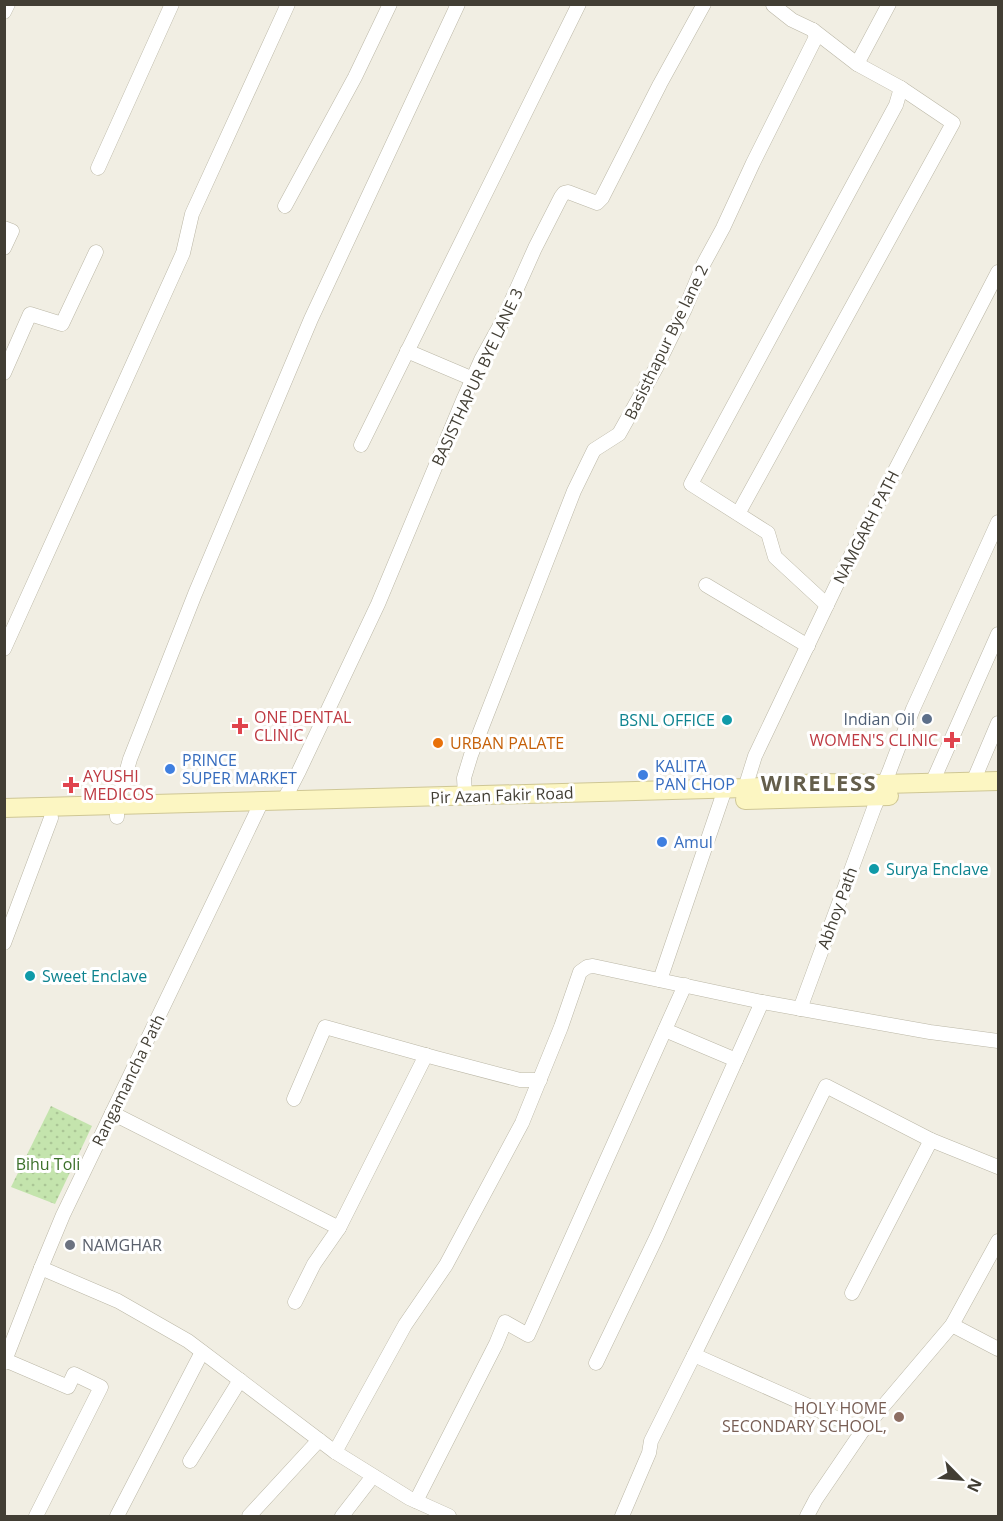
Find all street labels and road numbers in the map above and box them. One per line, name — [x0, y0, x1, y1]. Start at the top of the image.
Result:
street label: Basisthapur Bye lane 2 — [619, 261, 713, 423]
street label: BASISTHAPUR BYE LANE 3 — [426, 285, 528, 469]
street label: NAMGARH PATH — [828, 467, 904, 587]
street label: Pir Azan Fakir Road — [430, 782, 574, 808]
street label: Abhoy Path — [812, 864, 862, 952]
street label: Rangamancha Path — [86, 1010, 170, 1150]

